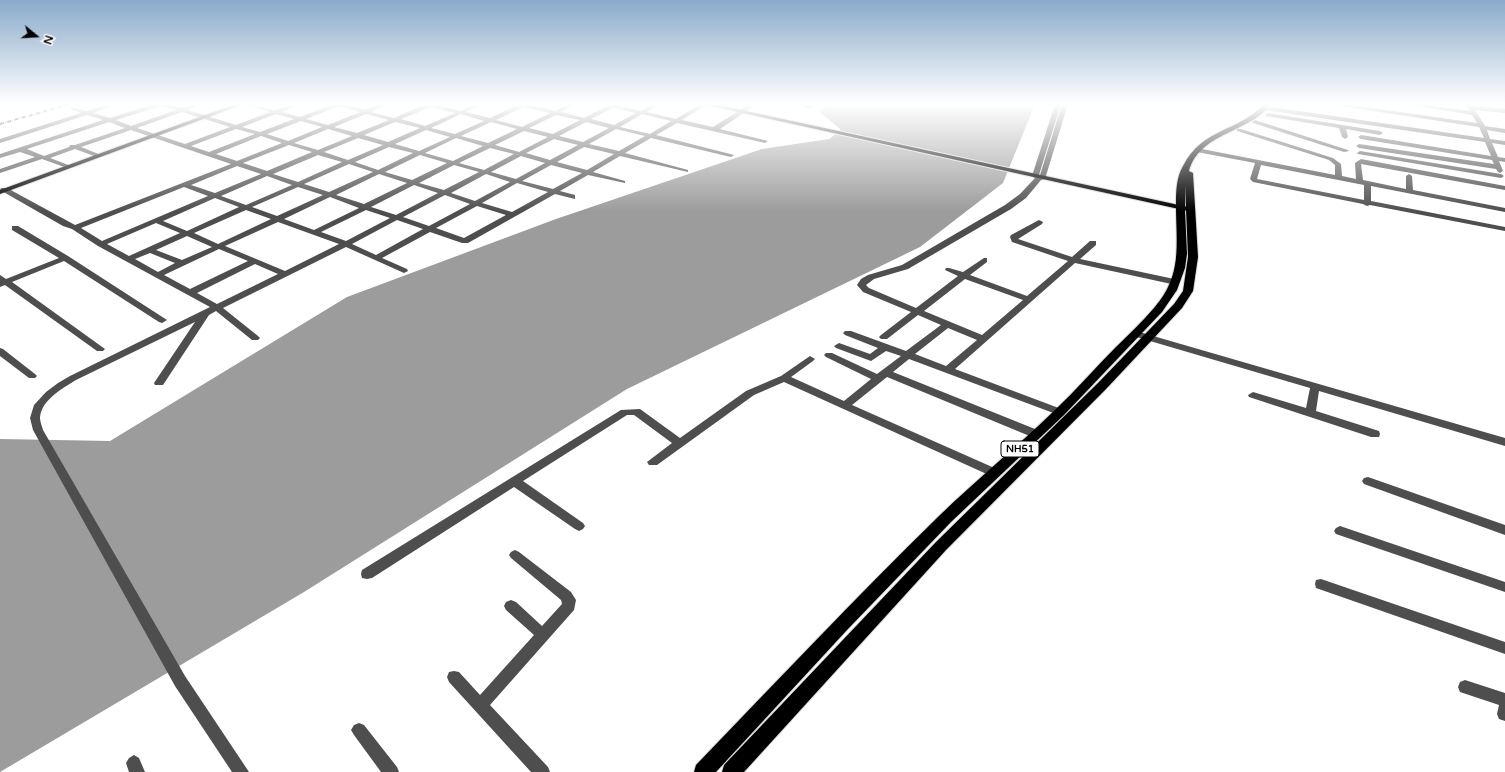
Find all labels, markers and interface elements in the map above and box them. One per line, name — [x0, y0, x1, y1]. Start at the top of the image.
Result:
north arrow — [16, 16, 56, 56]
text: N — [40, 34, 55, 46]
road number: NH51 — [1001, 441, 1039, 457]

